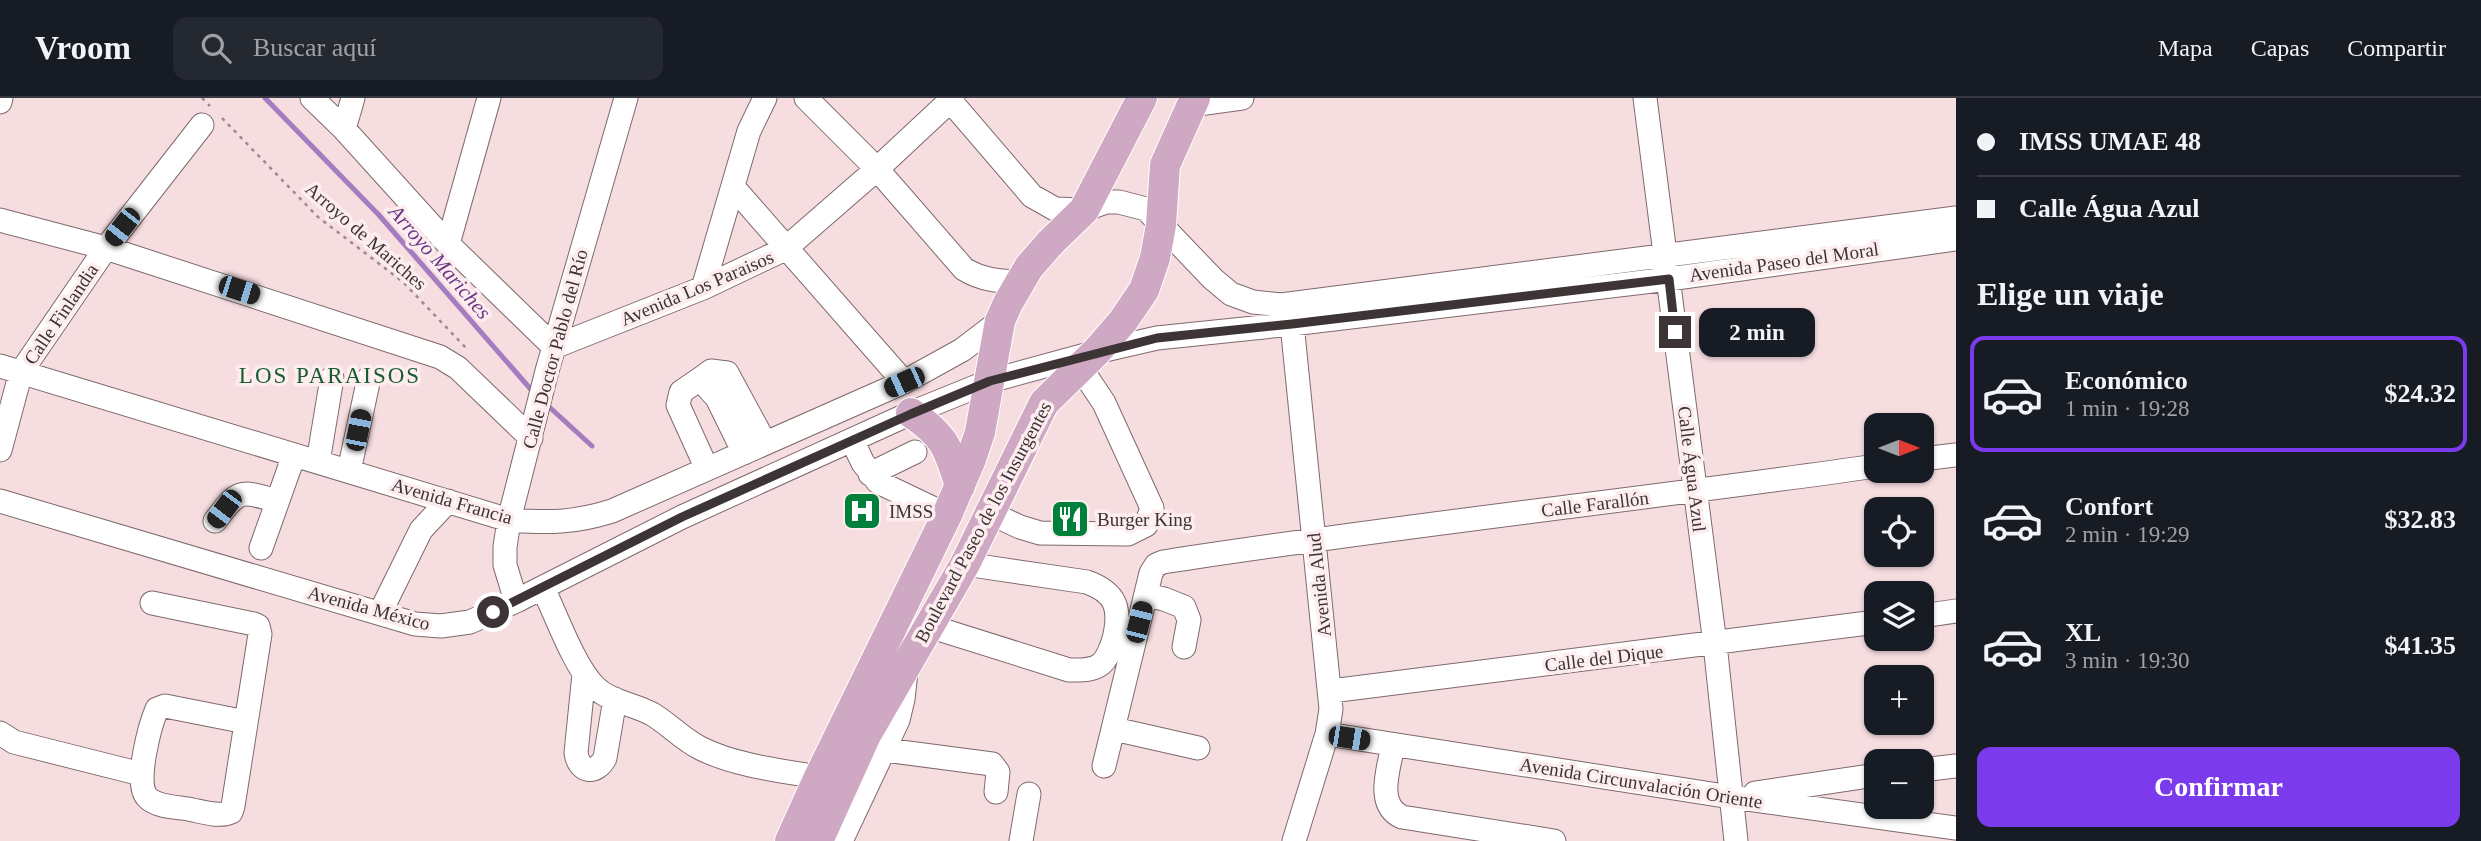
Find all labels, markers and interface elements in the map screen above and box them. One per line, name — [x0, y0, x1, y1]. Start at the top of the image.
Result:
search box — [173, 17, 663, 80]
icon: search — [197, 29, 235, 67]
text: Vroom — [35, 30, 131, 66]
text: Buscar aquí — [253, 33, 376, 62]
text: Mapa — [2158, 35, 2213, 61]
text: Capas — [2251, 35, 2309, 61]
text: Compartir — [2347, 35, 2446, 61]
text: IMSS UMAE 48 — [2019, 127, 2201, 156]
street label: Arroyo de Mariches — [301, 178, 431, 294]
text: Calle Água Azul — [2019, 194, 2200, 223]
water label: Arroyo Mariches — [383, 199, 496, 324]
car — [101, 204, 144, 250]
street label: Avenida Paseo del Moral — [1688, 238, 1880, 286]
street label: Avenida Los Paraisos — [617, 246, 777, 330]
street label: Calle Doctor Pablo del Río — [518, 247, 592, 451]
street label: Calle Finlandia — [20, 259, 103, 368]
car — [216, 274, 263, 306]
text: Elige un viaje — [1977, 276, 2164, 312]
callout: 2 min — [1700, 308, 1815, 356]
route end — [1659, 316, 1691, 348]
text: 2 min — [1729, 320, 1785, 345]
district label: LOS PARAISOS — [239, 363, 421, 388]
icon: car — [1981, 363, 2044, 426]
car — [881, 364, 928, 400]
text: Económico — [2065, 366, 2188, 395]
text: $24.32 — [2385, 379, 2456, 408]
text: 1 min · 19:28 — [2065, 396, 2190, 421]
street label: Boulevard Paseo de los Insurgentes — [910, 398, 1056, 646]
street label: Calle Água Azul — [1674, 405, 1710, 533]
car — [344, 407, 373, 453]
north arrow — [1864, 413, 1934, 483]
map controls — [1864, 413, 1934, 819]
street label: Avenida Francia — [389, 474, 515, 528]
car — [203, 486, 246, 532]
street label: Calle Farallón — [1540, 487, 1650, 521]
icon: car — [1981, 489, 2044, 552]
hospital icon: IMSS — [841, 490, 883, 532]
text: Confort — [2065, 492, 2153, 521]
button: locate — [1864, 497, 1934, 567]
restaurant icon: Burger King — [1049, 498, 1091, 540]
place label: IMSS — [889, 501, 933, 522]
text: $32.83 — [2385, 505, 2456, 534]
place label: Burger King — [1097, 509, 1193, 530]
text: 2 min · 19:29 — [2065, 522, 2190, 547]
street label: Avenida Alud — [1303, 531, 1335, 638]
button: layers — [1864, 581, 1934, 651]
street label: Avenida México — [306, 582, 432, 634]
route start — [477, 596, 509, 628]
car — [1124, 599, 1155, 645]
icon: car — [1981, 615, 2044, 678]
text: XL — [2065, 618, 2101, 647]
text: $41.35 — [2385, 631, 2456, 660]
street label: Calle del Dique — [1544, 640, 1664, 676]
text: 3 min · 19:30 — [2065, 648, 2190, 673]
button: + — [1864, 665, 1934, 735]
car — [1327, 724, 1372, 752]
button: Confirmar — [1977, 747, 2460, 827]
button: − — [1864, 749, 1934, 819]
street label: Avenida Circunvalación Oriente — [1518, 753, 1764, 813]

